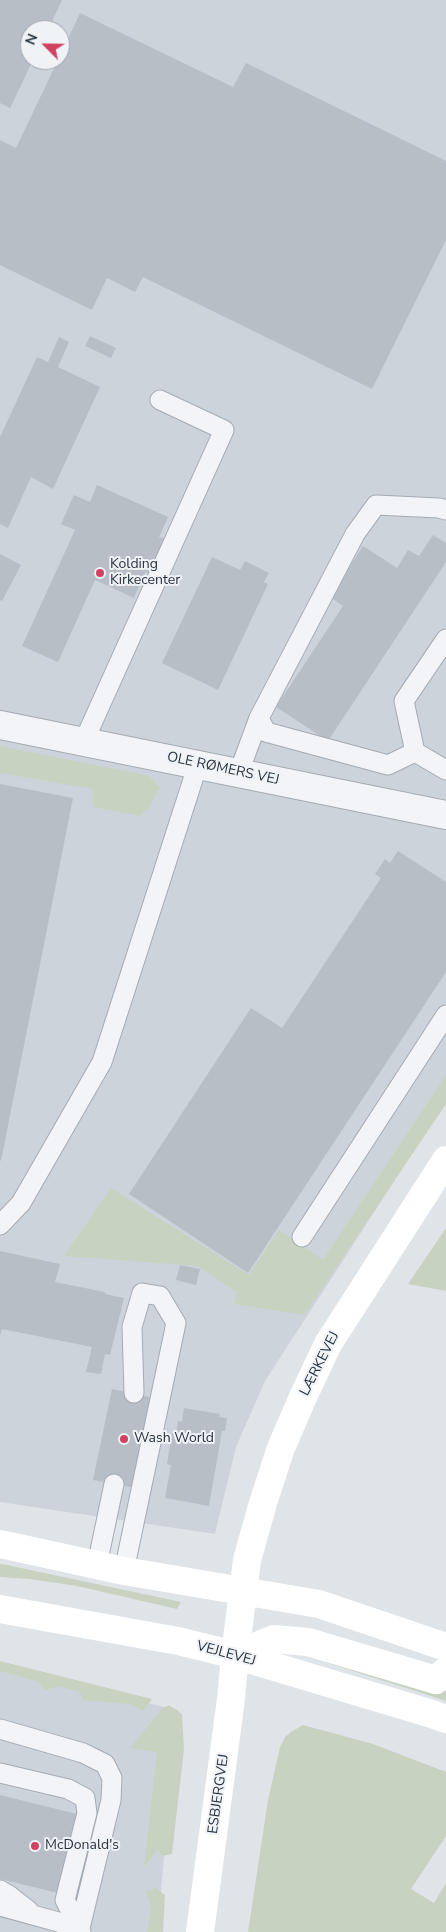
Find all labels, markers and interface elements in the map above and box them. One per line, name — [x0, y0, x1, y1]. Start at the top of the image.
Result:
north arrow — [20, 20, 70, 70]
text: N — [21, 31, 42, 48]
place label: Kolding Kirkecenter — [110, 557, 180, 590]
marker: Kolding Kirkecenter — [94, 567, 106, 579]
street label: OLE RØMERS VEJ — [165, 749, 281, 789]
street label: LÆRKEVEJ — [297, 1329, 343, 1399]
place label: Wash World — [134, 1431, 214, 1447]
marker: Wash World — [118, 1433, 130, 1445]
street label: VEJLEVEJ — [195, 1638, 257, 1670]
street label: ESBJERGVEJ — [205, 1753, 233, 1835]
place label: McDonald's — [45, 1838, 119, 1854]
marker: McDonald's — [29, 1840, 41, 1852]

